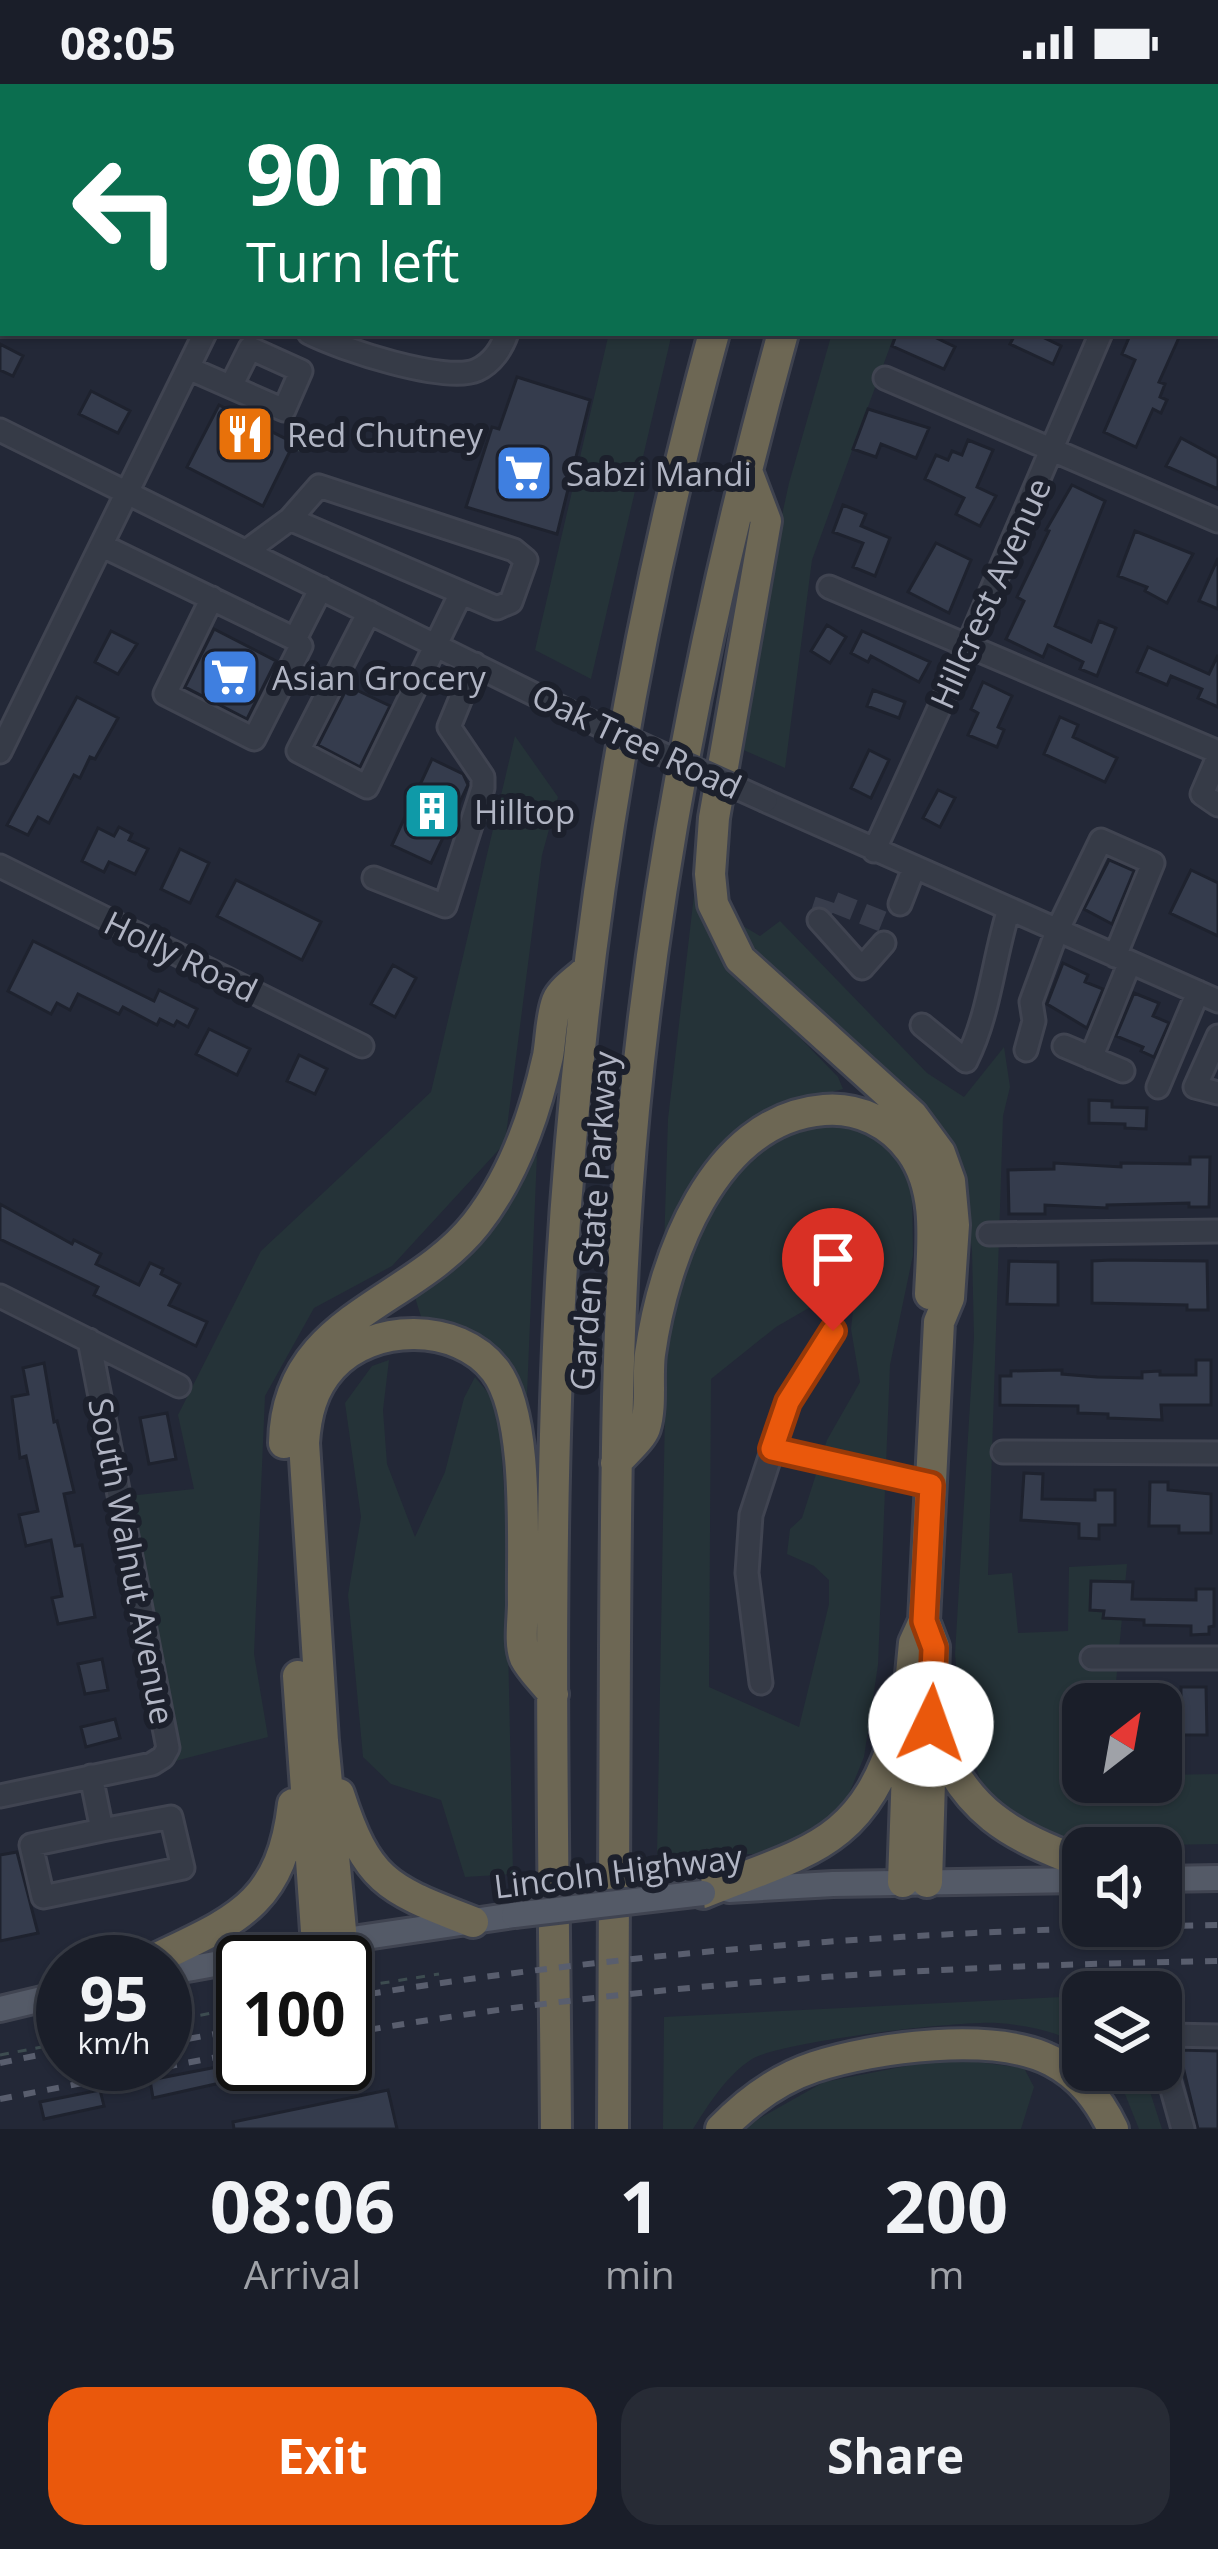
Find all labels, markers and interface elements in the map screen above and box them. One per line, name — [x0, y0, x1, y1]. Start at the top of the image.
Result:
text: 08:05 — [60, 12, 176, 73]
text: 90 m — [246, 115, 446, 230]
icon: left — [48, 132, 204, 288]
text: Turn left — [246, 224, 459, 298]
restaurant icon: Red Chutney — [214, 403, 276, 465]
place label: Red Chutney — [287, 412, 483, 457]
supermarket icon: Sabzi Mandi — [493, 442, 555, 504]
place label: Sabzi Mandi — [566, 451, 752, 496]
street label: Hillcrest Avenue — [919, 471, 1061, 715]
supermarket icon: Asian Grocery — [199, 646, 261, 708]
place label: Asian Grocery — [272, 655, 486, 700]
street label: Oak Tree Road — [525, 673, 749, 809]
building icon: Hilltop — [401, 780, 463, 842]
place label: Hilltop — [474, 789, 575, 834]
street label: Holly Road — [97, 900, 265, 1012]
street label: Garden State Parkway — [559, 1049, 627, 1392]
pin — [782, 1208, 884, 1331]
icon: arrive — [800, 1226, 866, 1292]
street label: South Walnut Avenue — [78, 1394, 186, 1728]
position arrow — [868, 1661, 994, 1787]
north arrow — [1062, 1683, 1182, 1803]
map controls — [1062, 1683, 1182, 2091]
button: sound — [1062, 1827, 1182, 1947]
street label: Lincoln Highway — [491, 1833, 745, 1909]
speed limit sign: 100 — [216, 1935, 372, 2091]
text: 95 — [80, 1957, 148, 2039]
button: layers — [1062, 1971, 1182, 2091]
text: km/h — [78, 2022, 150, 2063]
text: 08:06 — [210, 2156, 395, 2254]
text: 1 — [619, 2156, 660, 2254]
text: 200 — [885, 2156, 1008, 2254]
text: Arrival — [244, 2247, 361, 2300]
text: min — [605, 2247, 675, 2300]
text: m — [928, 2247, 964, 2300]
button: Exit — [48, 2387, 597, 2525]
button: Share — [621, 2387, 1170, 2525]

